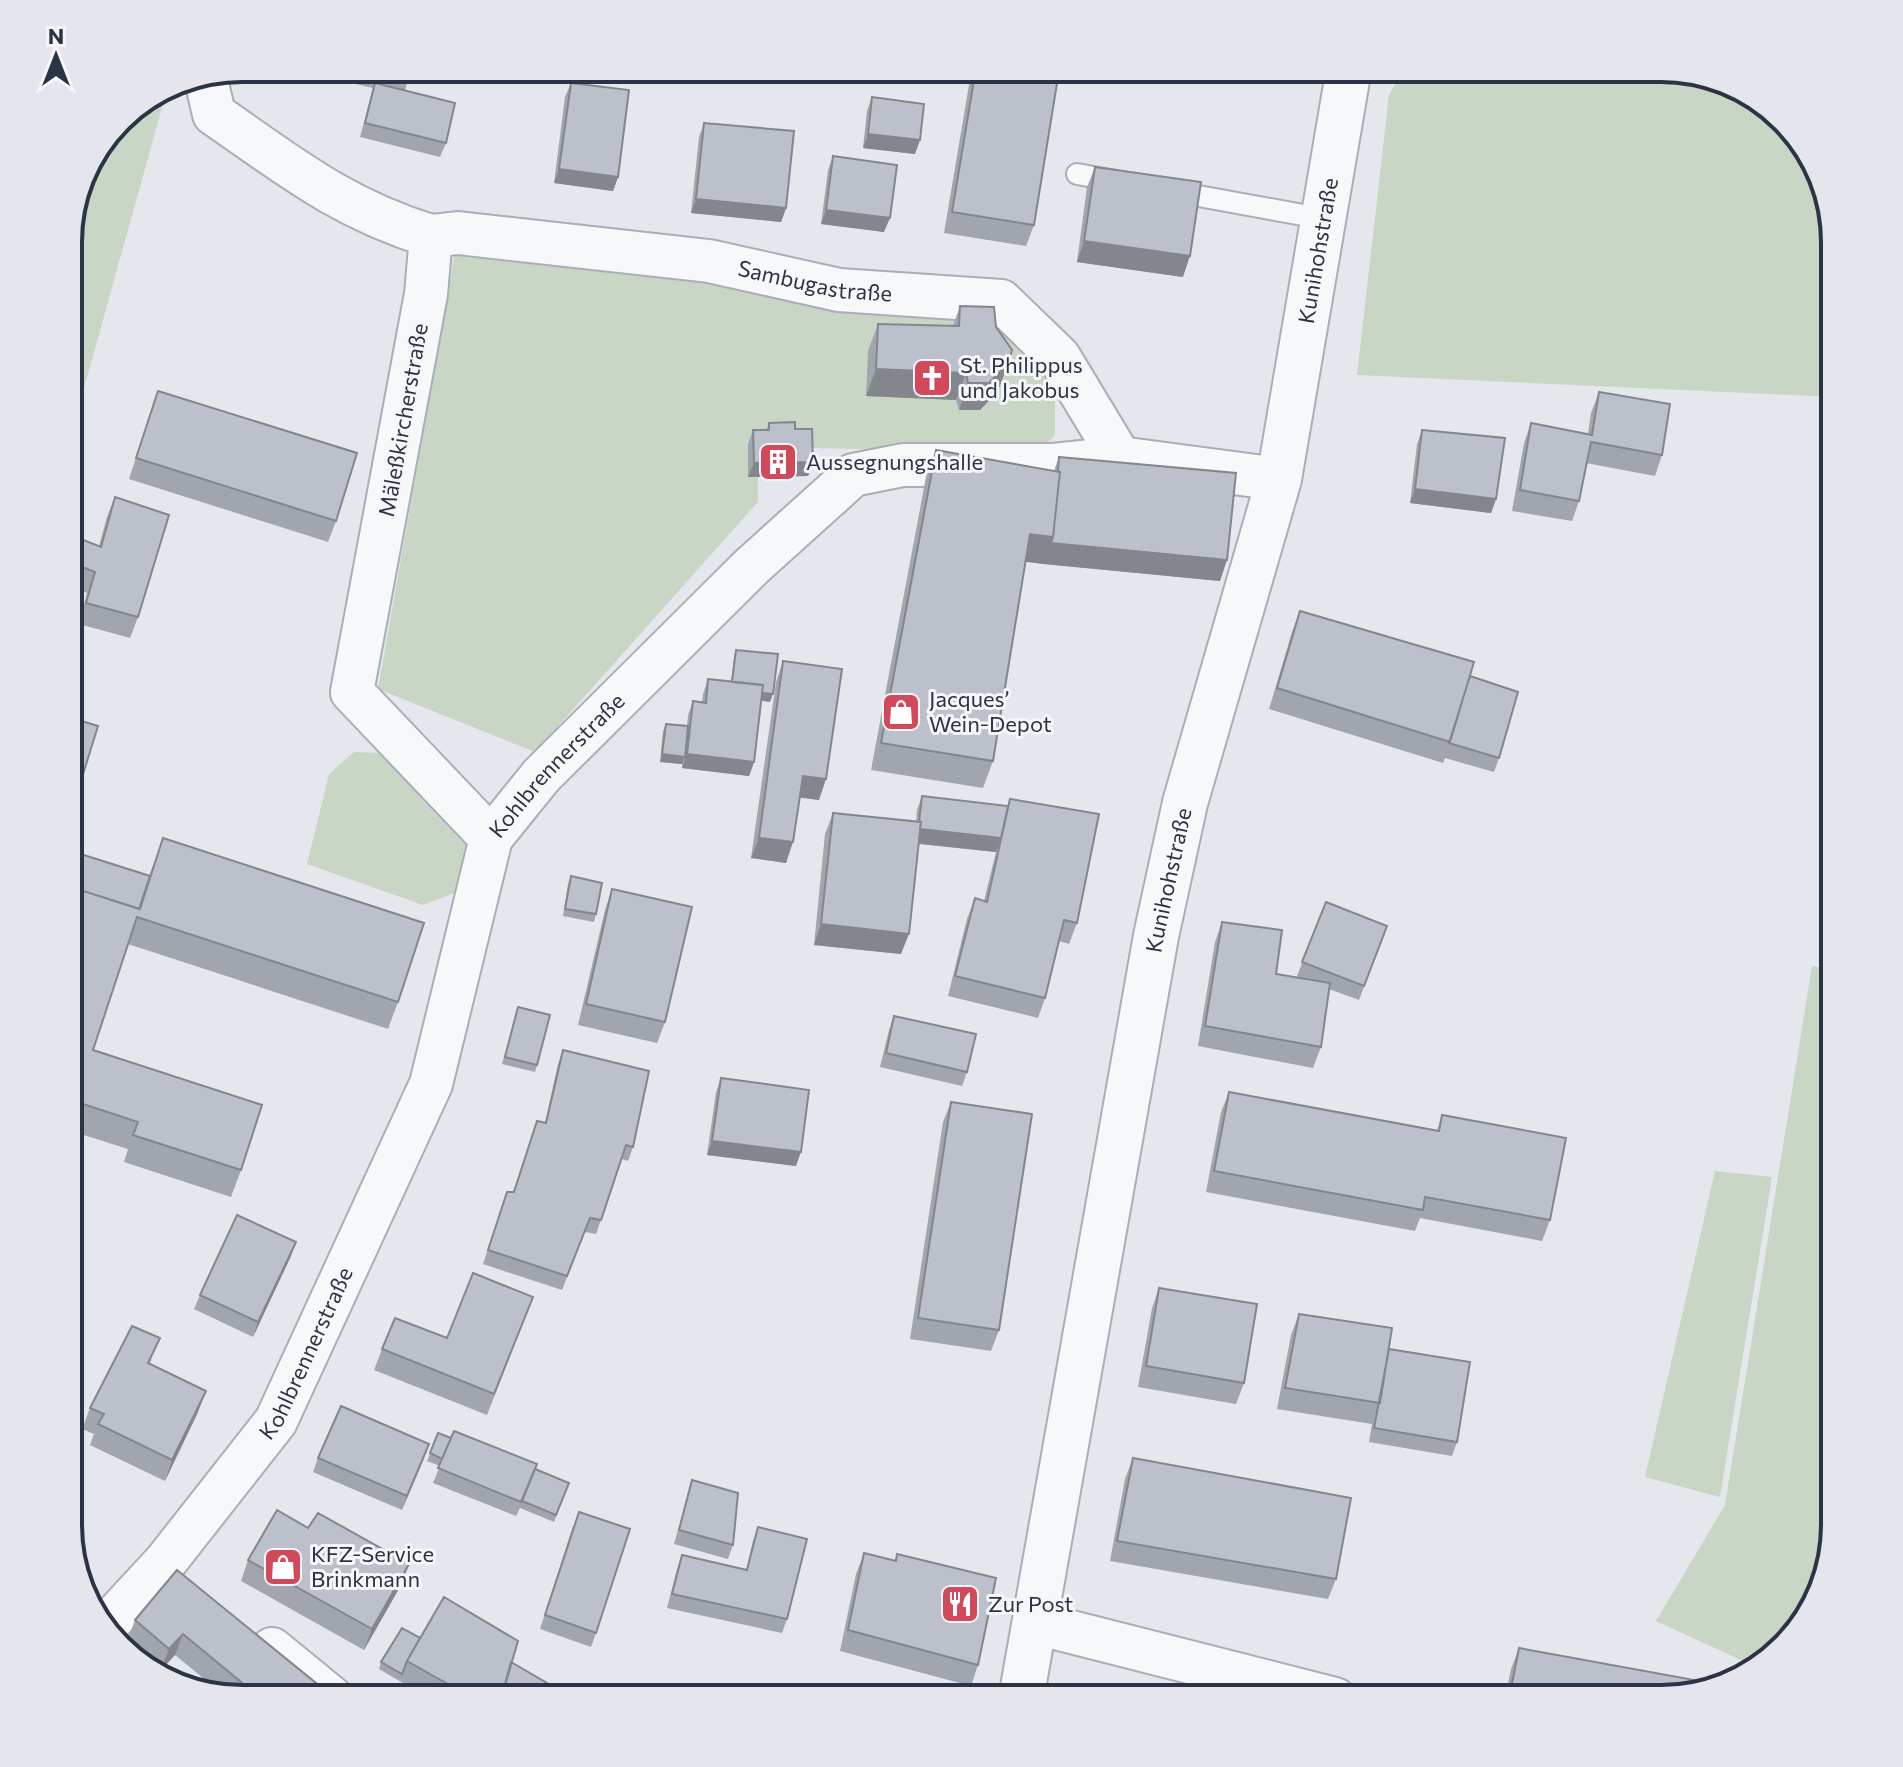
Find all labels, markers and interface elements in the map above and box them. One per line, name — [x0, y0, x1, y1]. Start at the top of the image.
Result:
north arrow — [16, 16, 96, 96]
text: N — [48, 22, 64, 49]
street label: Kunihohstraße — [1292, 176, 1343, 325]
street label: Sambugastraße — [736, 254, 893, 307]
street label: Mäleßkircherstraße — [372, 321, 433, 519]
place label: St. Philippus und Jakobus — [960, 351, 1083, 403]
church icon: St. Philippus und Jakobus — [911, 357, 953, 399]
building icon: Aussegnungshalle — [757, 441, 799, 483]
place label: Aussegnungshalle — [806, 448, 983, 475]
place label: Jacques’ Wein-Depot — [929, 685, 1052, 737]
street label: Kohlbrennerstraße — [483, 687, 630, 843]
shop icon: Jacques’ Wein-Depot — [880, 691, 922, 733]
street label: Kunihohstraße — [1139, 805, 1197, 955]
street label: Kohlbrennerstraße — [253, 1263, 358, 1445]
place label: KFZ-Service Brinkmann — [311, 1540, 434, 1592]
shop icon: KFZ-Service Brinkmann — [262, 1546, 304, 1588]
restaurant icon: Zur Post — [939, 1583, 981, 1625]
place label: Zur Post — [988, 1590, 1073, 1617]

